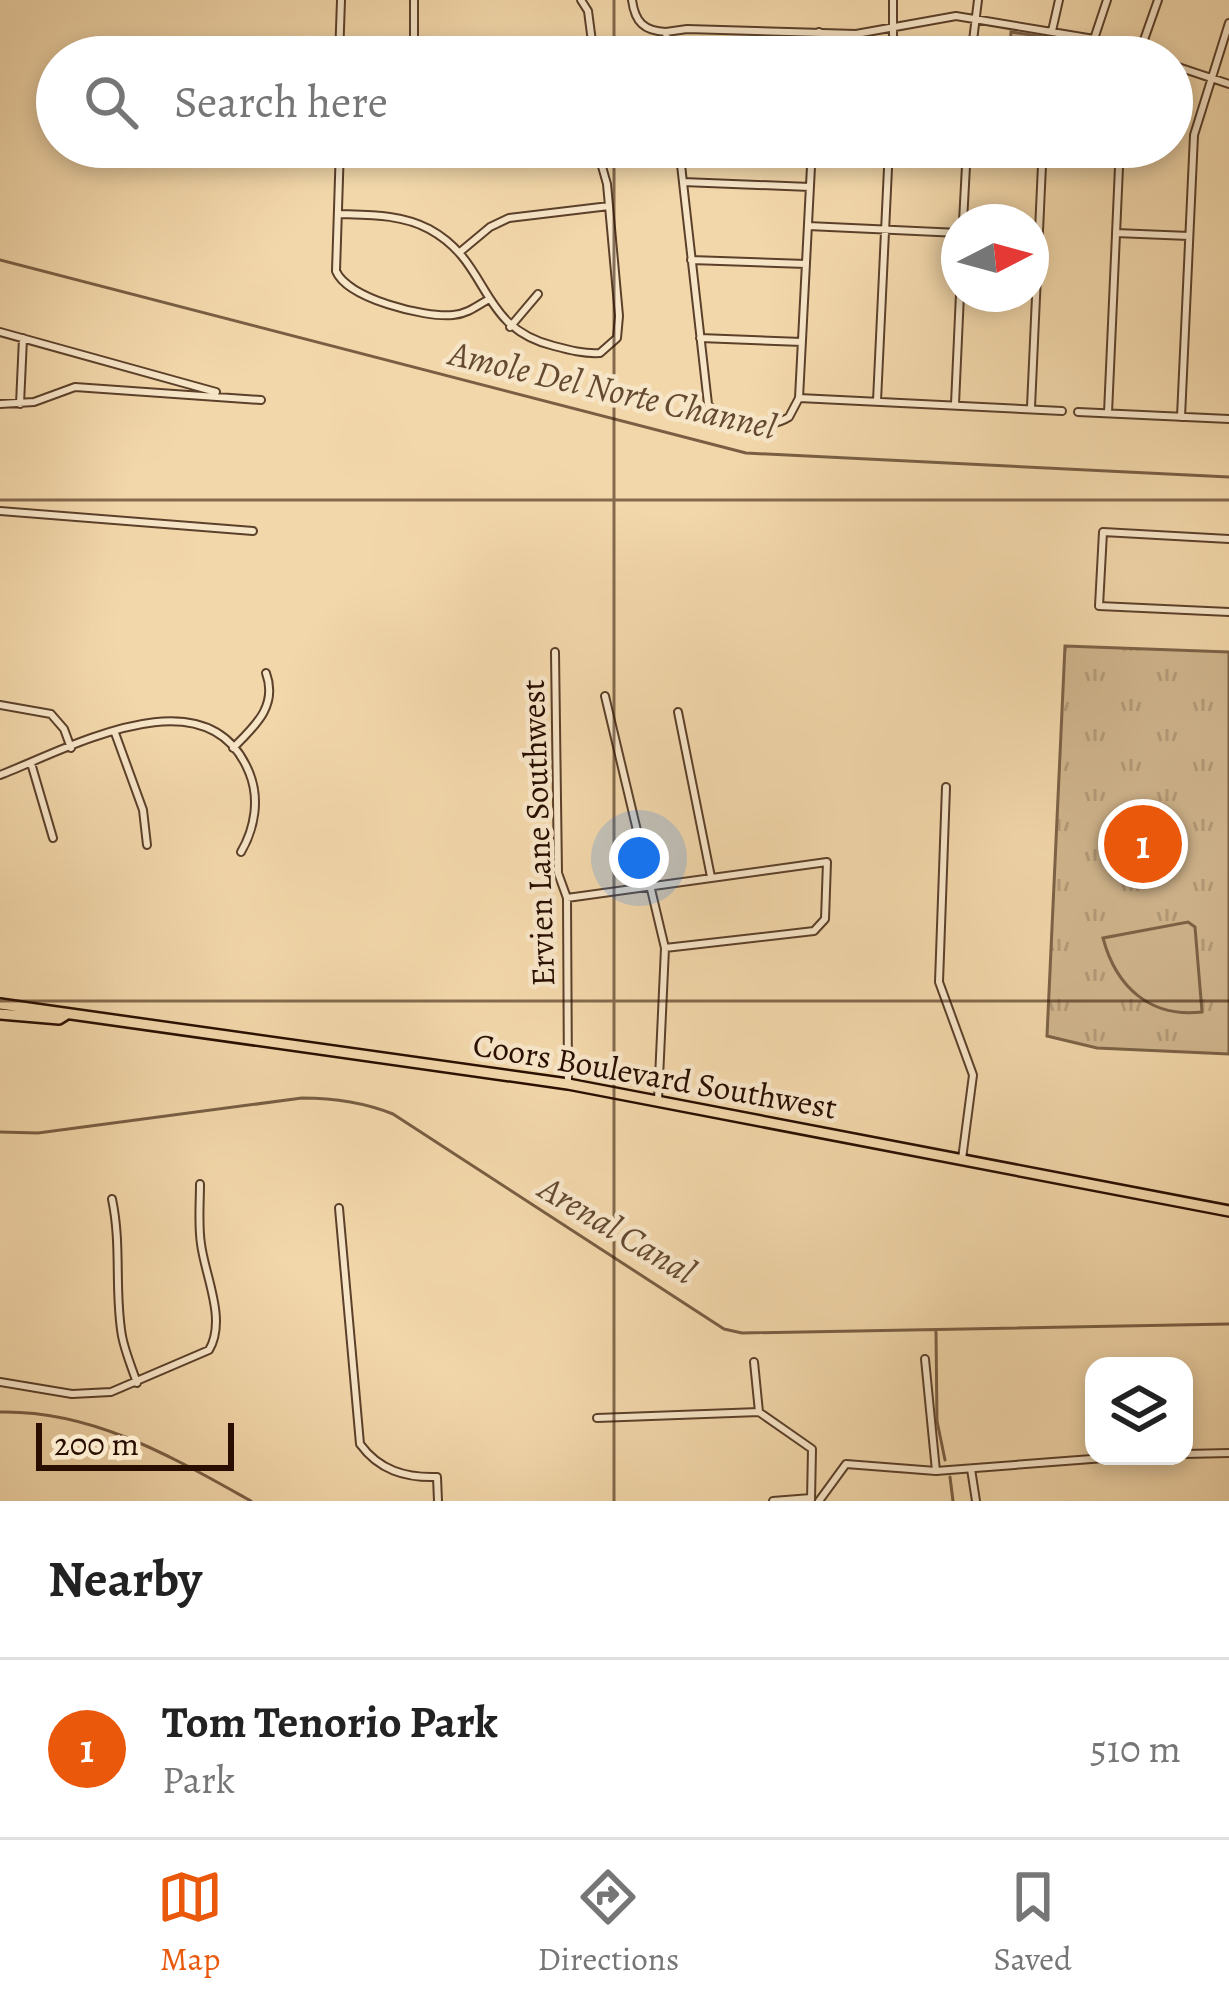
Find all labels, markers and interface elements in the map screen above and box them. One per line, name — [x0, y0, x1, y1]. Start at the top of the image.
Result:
search box — [36, 36, 1193, 168]
icon: search — [78, 69, 144, 135]
text: Search here — [174, 71, 388, 133]
north arrow — [941, 204, 1049, 312]
water label: Amole Del Norte Channel — [443, 328, 781, 451]
street label: Ervien Lane Southwest — [510, 679, 565, 987]
pin: 1 — [1104, 799, 1182, 889]
your location — [609, 828, 669, 888]
street label: Coors Boulevard Southwest — [470, 1021, 840, 1130]
water label: Arenal Canal — [528, 1162, 705, 1295]
map controls — [1085, 1357, 1193, 1465]
button: layers — [1085, 1357, 1193, 1465]
scale bar — [36, 1417, 234, 1470]
text: 200 m — [54, 1421, 139, 1466]
text: Nearby — [48, 1544, 202, 1614]
text: Tom Tenorio Park — [162, 1691, 498, 1753]
text: 1 — [80, 1722, 94, 1775]
text: 510 m — [1090, 1722, 1181, 1775]
text: Park — [162, 1753, 235, 1806]
tab: Map — [157, 1864, 223, 1981]
tab: Directions — [538, 1864, 679, 1981]
tab: Saved — [994, 1864, 1072, 1981]

